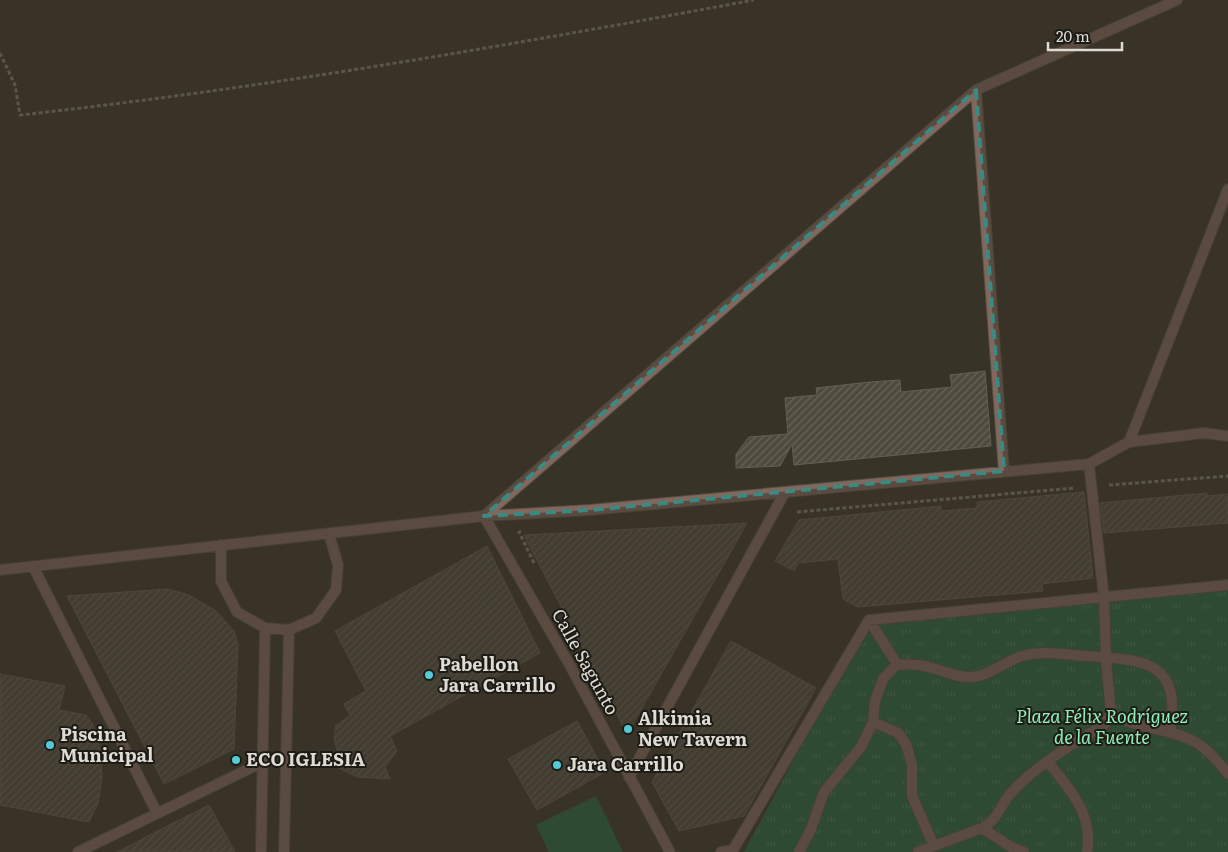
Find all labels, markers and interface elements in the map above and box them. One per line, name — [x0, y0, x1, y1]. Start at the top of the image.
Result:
scale bar — [1048, 20, 1122, 52]
text: 20 m — [1056, 24, 1090, 47]
street label: Calle Sagunto — [546, 603, 627, 719]
place label: Pabellon Jara Carrillo — [439, 650, 556, 698]
marker: Pabellon Jara Carrillo — [423, 669, 435, 681]
park label: Plaza Félix Rodríguez de la Fuente — [1016, 702, 1188, 750]
place label: Alkimia New Tavern — [638, 704, 748, 752]
place label: Piscina Municipal — [60, 720, 154, 768]
marker: Alkimia New Tavern — [622, 723, 634, 735]
marker: Piscina Municipal — [44, 739, 56, 751]
place label: ECO IGLESIA — [246, 745, 366, 772]
place label: Jara Carrillo — [567, 750, 684, 777]
marker: ECO IGLESIA — [230, 754, 242, 766]
marker: Jara Carrillo — [551, 759, 563, 771]

